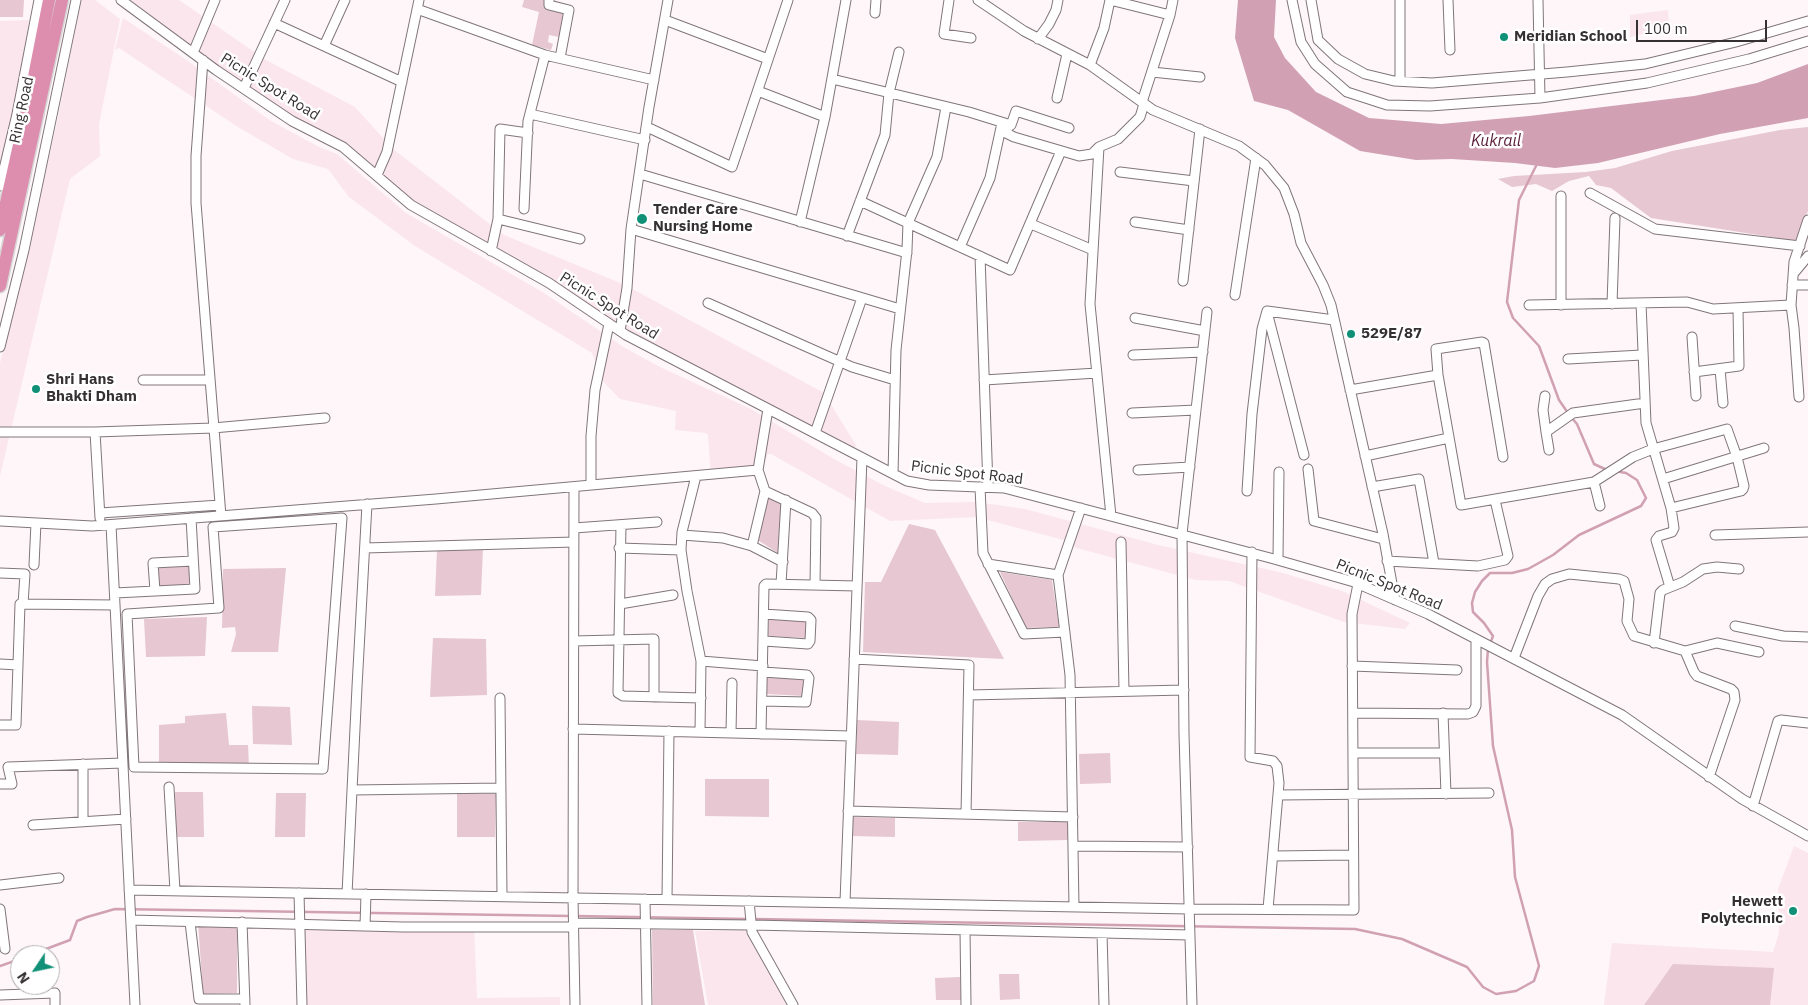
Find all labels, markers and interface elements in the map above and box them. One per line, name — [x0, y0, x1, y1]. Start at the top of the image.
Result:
scale bar — [1638, 10, 1769, 42]
text: 100 m — [1644, 19, 1688, 38]
place label: Meridian School — [1514, 28, 1627, 46]
marker: Meridian School — [1498, 31, 1510, 43]
street label: Picnic Spot Road — [217, 49, 323, 125]
street label: Ring Road — [6, 75, 38, 145]
water label: Kukrail — [1471, 131, 1521, 151]
place label: Tender Care Nursing Home — [653, 201, 753, 236]
marker: Tender Care Nursing Home — [635, 212, 649, 226]
street label: Picnic Spot Road — [556, 268, 662, 344]
place label: 529E/87 — [1361, 325, 1422, 343]
marker: 529E/87 — [1345, 328, 1357, 340]
place label: Shri Hans Bhakti Dham — [46, 371, 137, 406]
marker: Shri Hans Bhakti Dham — [30, 383, 42, 395]
street label: Picnic Spot Road — [910, 457, 1024, 489]
street label: Picnic Spot Road — [1333, 556, 1445, 614]
place label: Hewett Polytechnic — [1701, 893, 1783, 928]
marker: Hewett Polytechnic — [1787, 905, 1799, 917]
north arrow — [10, 945, 60, 995]
text: N — [13, 969, 34, 987]

